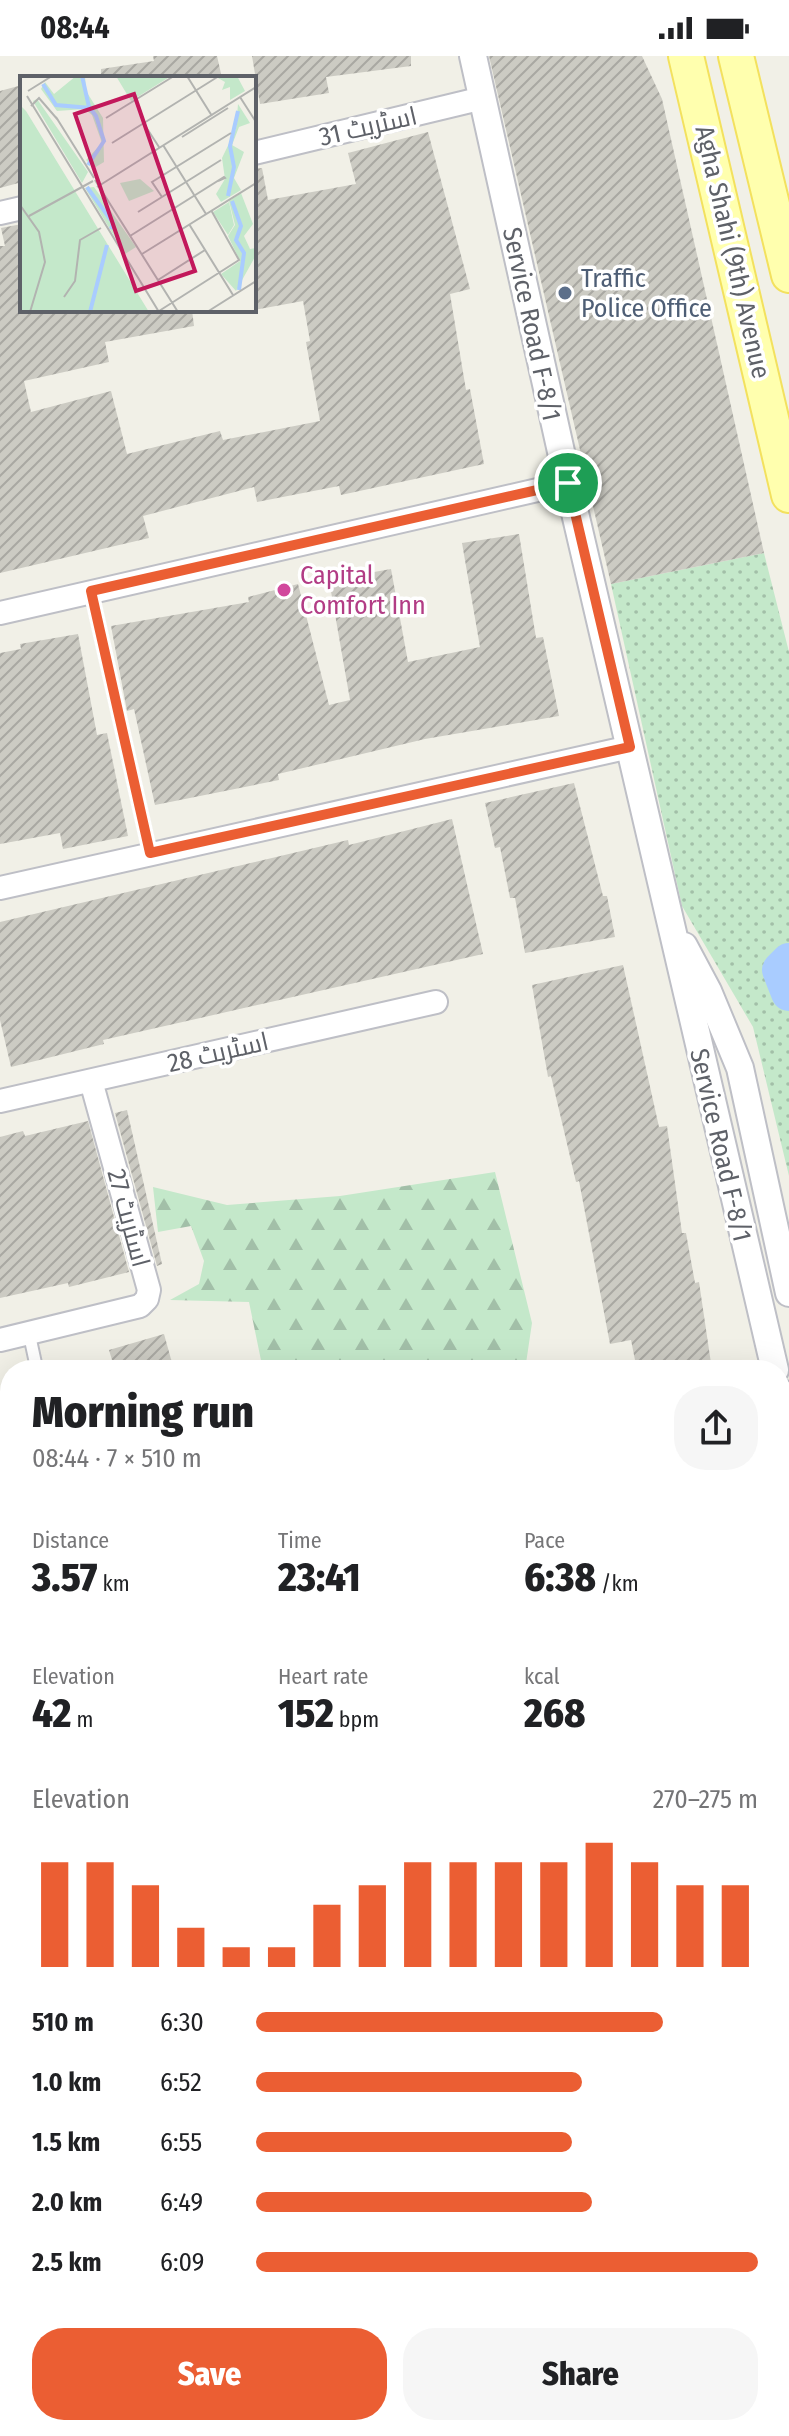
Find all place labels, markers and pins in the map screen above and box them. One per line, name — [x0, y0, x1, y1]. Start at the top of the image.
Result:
place label: Traffic Police Office — [581, 263, 712, 324]
marker: Traffic Police Office — [556, 284, 574, 302]
pin — [534, 449, 602, 517]
place label: Capital Comfort Inn — [300, 560, 426, 621]
marker: Capital Comfort Inn — [275, 581, 293, 599]

